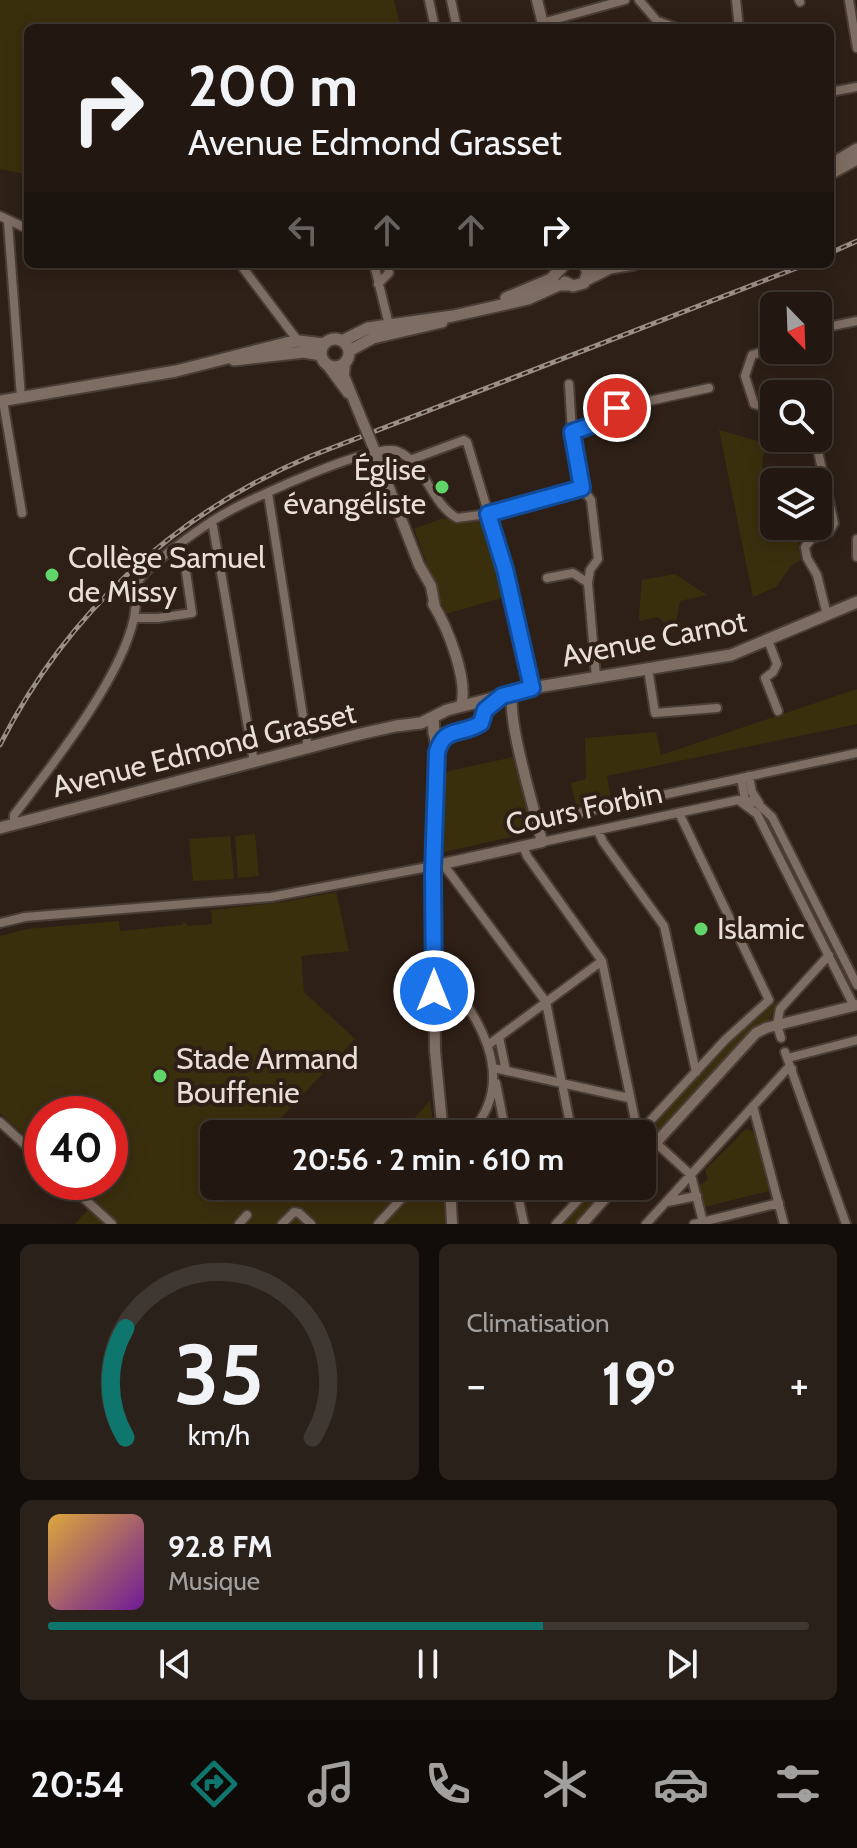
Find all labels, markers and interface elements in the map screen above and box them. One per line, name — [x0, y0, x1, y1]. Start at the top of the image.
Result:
text: 200 m — [188, 52, 358, 120]
icon: right — [56, 56, 160, 160]
text: Avenue Edmond Grasset — [188, 120, 562, 164]
icon: left — [281, 208, 325, 252]
icon: ahead — [365, 208, 409, 252]
icon: ahead — [449, 208, 493, 252]
icon: right — [533, 208, 577, 252]
north arrow — [760, 292, 832, 364]
map controls — [760, 292, 832, 540]
pin — [583, 374, 651, 442]
button: search — [760, 380, 832, 452]
icon: arrive — [595, 386, 639, 430]
place label: Église évangéliste — [283, 451, 426, 522]
button: layers — [760, 468, 832, 540]
marker: Église évangéliste — [433, 478, 451, 496]
place label: Collège Samuel de Missy — [68, 539, 265, 610]
marker: Collège Samuel de Missy — [43, 566, 61, 584]
street label: Avenue Carnot — [558, 602, 749, 675]
street label: Avenue Edmond Grasset — [48, 694, 360, 805]
street label: Cours Forbin — [502, 774, 666, 843]
place label: Islamic — [717, 910, 805, 947]
marker: Islamic — [692, 920, 710, 938]
position arrow — [392, 949, 476, 1033]
place label: Stade Armand Bouffenie — [176, 1040, 358, 1111]
marker: Stade Armand Bouffenie — [151, 1067, 169, 1085]
speed limit sign: 40 — [24, 1096, 128, 1200]
text: 20:56 · 2 min · 610 m — [292, 1141, 564, 1178]
text: Climatisation — [467, 1307, 610, 1339]
text: 35 — [174, 1324, 264, 1425]
text: 19° — [601, 1347, 674, 1420]
text: − — [467, 1358, 486, 1411]
text: + — [790, 1358, 809, 1411]
text: km/h — [188, 1417, 251, 1452]
text: 92.8 FM — [168, 1528, 273, 1565]
text: Musique — [168, 1565, 260, 1597]
icon: previous — [153, 1642, 197, 1686]
icon: pause — [406, 1642, 450, 1686]
icon: next — [660, 1642, 704, 1686]
icon: directions — [186, 1756, 242, 1812]
icon: music — [303, 1756, 359, 1812]
icon: phone — [420, 1756, 476, 1812]
icon: climate — [537, 1756, 593, 1812]
icon: car — [653, 1756, 709, 1812]
icon: filters — [770, 1756, 826, 1812]
text: 20:54 — [30, 1762, 125, 1806]

